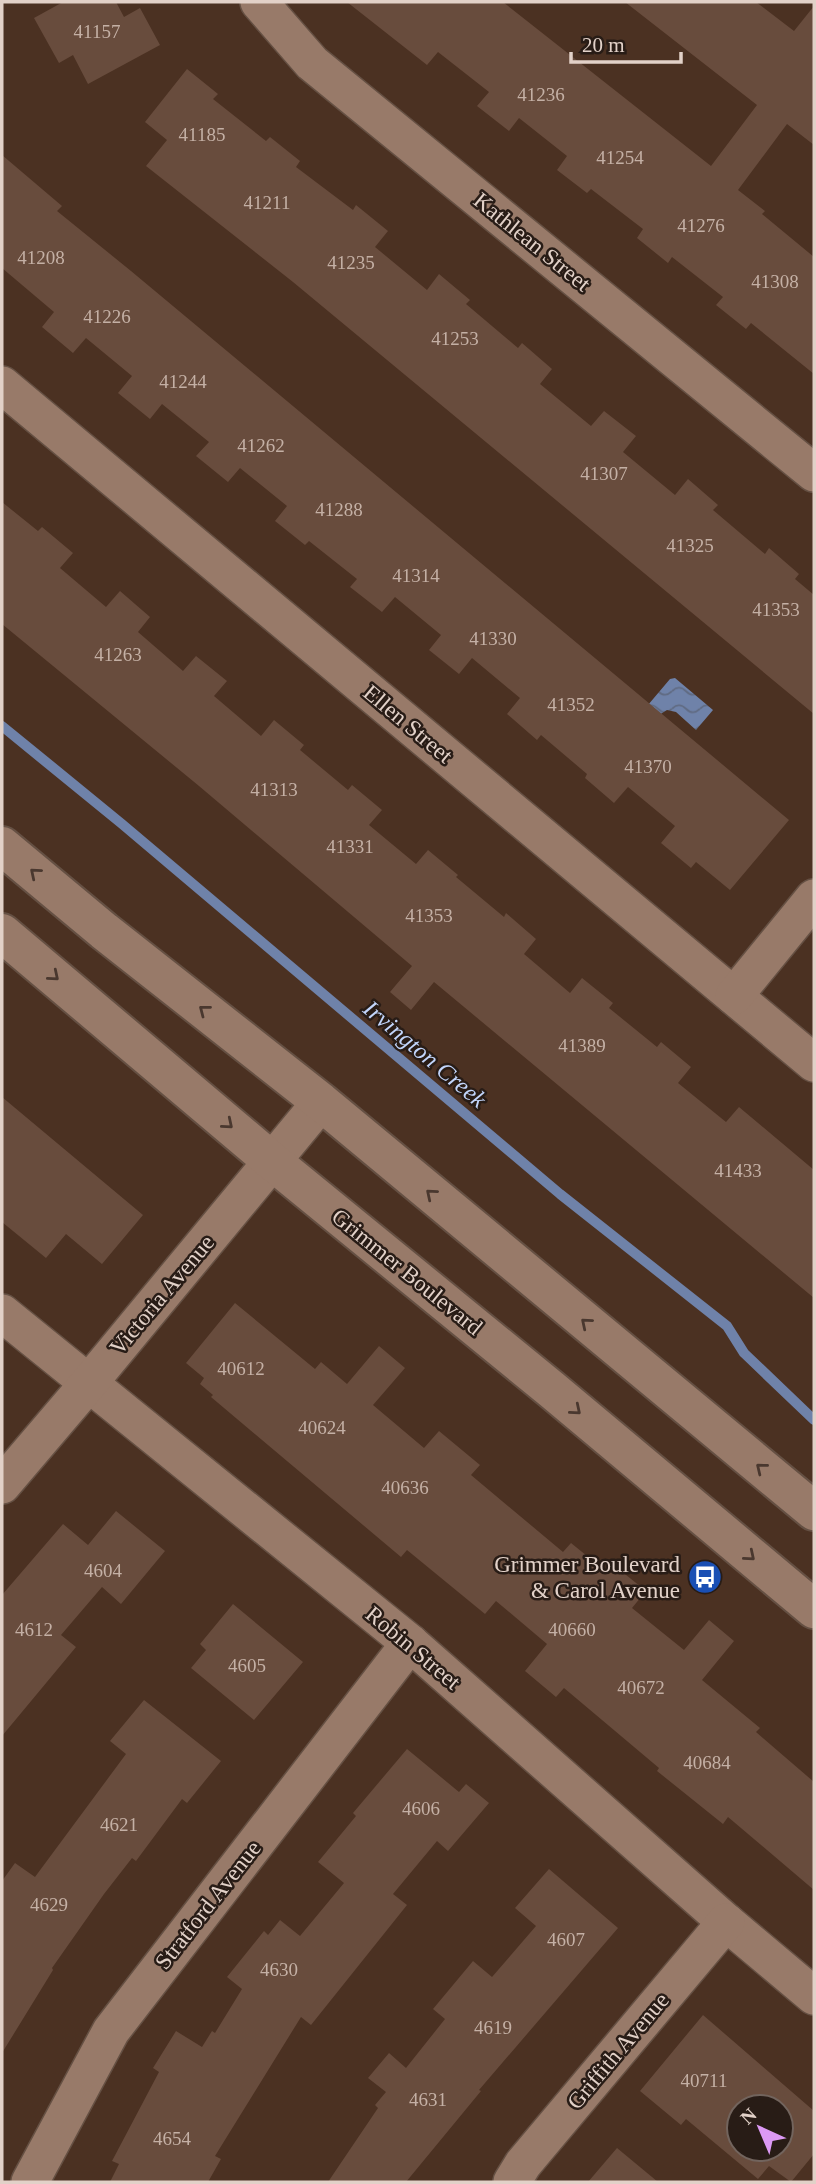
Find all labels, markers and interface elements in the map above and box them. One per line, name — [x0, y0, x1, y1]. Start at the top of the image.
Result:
house number: 41157 — [74, 21, 120, 42]
scale bar — [571, 21, 681, 65]
text: 20 m — [582, 33, 625, 57]
house number: 41236 — [517, 84, 565, 105]
house number: 41185 — [179, 124, 225, 145]
house number: 41254 — [596, 147, 644, 168]
street label: Kathlean Street — [469, 187, 596, 297]
house number: 41211 — [244, 192, 290, 213]
house number: 41276 — [677, 215, 725, 236]
house number: 41208 — [17, 247, 65, 268]
house number: 41235 — [327, 252, 375, 273]
house number: 41308 — [751, 271, 799, 292]
house number: 41226 — [83, 306, 131, 327]
house number: 41253 — [431, 328, 479, 349]
house number: 41244 — [159, 371, 207, 392]
house number: 41262 — [237, 435, 285, 456]
house number: 41307 — [580, 463, 628, 484]
house number: 41288 — [315, 499, 363, 520]
house number: 41325 — [666, 535, 714, 556]
house number: 41314 — [392, 565, 440, 586]
house number: 41353 — [752, 599, 800, 620]
house number: 41330 — [469, 628, 517, 649]
house number: 41263 — [94, 644, 142, 665]
street label: Ellen Street — [359, 680, 458, 769]
house number: 41352 — [547, 694, 595, 715]
house number: 41370 — [624, 756, 672, 777]
house number: 41313 — [250, 779, 298, 800]
house number: 41331 — [326, 836, 374, 857]
one-way arrow — [30, 869, 43, 881]
house number: 41353 — [405, 905, 453, 926]
one-way arrow — [47, 968, 59, 981]
water label: Irvington Creek — [358, 995, 492, 1113]
one-way arrow — [199, 1005, 211, 1018]
house number: 41389 — [558, 1035, 606, 1056]
one-way arrow — [219, 1116, 232, 1128]
house number: 41433 — [714, 1160, 762, 1181]
one-way arrow — [426, 1190, 439, 1202]
street label: Grimmer Boulevard — [327, 1204, 487, 1341]
street label: Victoria Avenue — [105, 1230, 219, 1360]
one-way arrow — [581, 1319, 594, 1331]
house number: 40612 — [217, 1358, 265, 1379]
one-way arrow — [568, 1402, 581, 1414]
house number: 40624 — [298, 1417, 346, 1438]
one-way arrow — [757, 1464, 770, 1476]
house number: 40636 — [381, 1477, 429, 1498]
one-way arrow — [742, 1548, 755, 1560]
place label: Grimmer Boulevard & Carol Avenue — [494, 1552, 680, 1603]
bus stop icon: Grimmer Boulevard & Carol Avenue — [686, 1558, 724, 1596]
house number: 4604 — [84, 1560, 123, 1581]
street label: Robin Street — [361, 1601, 466, 1695]
house number: 4612 — [15, 1619, 53, 1640]
house number: 40660 — [548, 1619, 596, 1640]
house number: 4605 — [228, 1655, 266, 1676]
house number: 40672 — [617, 1677, 665, 1698]
house number: 40684 — [683, 1752, 731, 1773]
house number: 4606 — [402, 1798, 440, 1819]
house number: 4621 — [100, 1814, 138, 1835]
street label: Stratford Avenue — [150, 1836, 266, 1974]
house number: 4629 — [30, 1894, 68, 1915]
house number: 4607 — [547, 1929, 585, 1950]
house number: 4630 — [260, 1959, 298, 1980]
street label: Griffith Avenue — [562, 1988, 674, 2114]
house number: 4619 — [474, 2017, 512, 2038]
house number: 40711 — [681, 2070, 727, 2091]
house number: 4631 — [409, 2089, 447, 2110]
north arrow — [725, 2093, 795, 2163]
text: N — [736, 2104, 761, 2128]
house number: 4654 — [153, 2128, 192, 2149]

